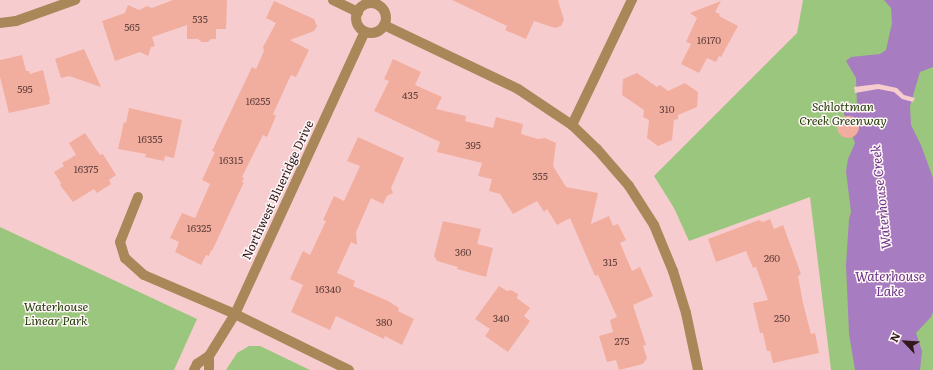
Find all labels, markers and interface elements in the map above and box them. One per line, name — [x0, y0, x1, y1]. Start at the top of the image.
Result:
house number: 535 — [192, 13, 208, 25]
house number: 565 — [124, 21, 140, 33]
house number: 16170 — [697, 34, 721, 46]
house number: 595 — [17, 83, 33, 95]
house number: 435 — [402, 89, 418, 101]
house number: 16255 — [246, 95, 270, 107]
park label: Schlottman Creek Greenway — [799, 100, 887, 128]
house number: 310 — [659, 103, 675, 115]
street label: Northwest Blueridge Drive — [239, 118, 317, 262]
house number: 16355 — [138, 133, 162, 145]
house number: 395 — [465, 139, 481, 151]
water label: Waterhouse Creek — [868, 144, 894, 250]
house number: 16315 — [219, 154, 243, 166]
house number: 16375 — [74, 163, 98, 175]
house number: 355 — [532, 170, 548, 182]
house number: 16325 — [187, 222, 211, 234]
house number: 360 — [455, 246, 471, 258]
house number: 260 — [764, 252, 780, 264]
house number: 315 — [603, 256, 617, 268]
water label: Waterhouse Lake — [855, 269, 925, 300]
house number: 16340 — [315, 283, 341, 295]
park label: Waterhouse Linear Park — [24, 300, 88, 328]
house number: 340 — [493, 312, 509, 324]
house number: 250 — [774, 312, 790, 324]
house number: 380 — [376, 316, 392, 328]
north arrow — [885, 322, 925, 362]
text: N — [885, 329, 903, 345]
house number: 275 — [615, 335, 629, 347]

